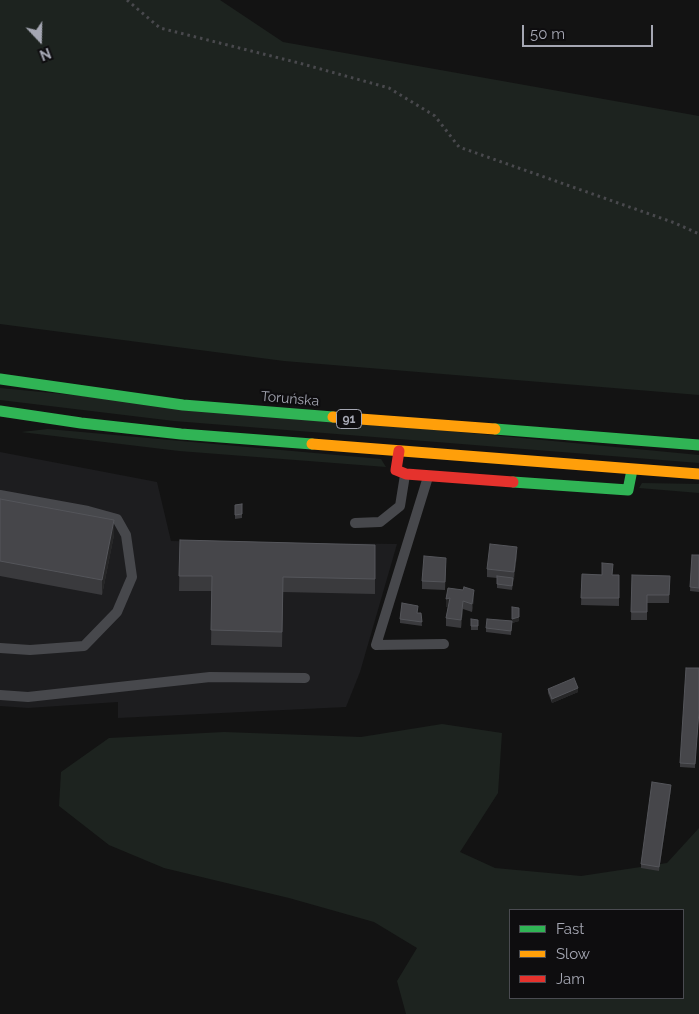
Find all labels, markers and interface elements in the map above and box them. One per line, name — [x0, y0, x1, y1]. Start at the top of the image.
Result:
north arrow — [15, 15, 65, 65]
scale bar — [524, 15, 655, 47]
text: 50 m — [530, 25, 565, 43]
text: N — [38, 45, 53, 63]
street label: Toruńska — [260, 388, 320, 410]
road number: 91 — [336, 409, 362, 428]
legend — [509, 909, 684, 999]
text: Fast — [556, 920, 584, 938]
text: Slow — [556, 945, 590, 963]
text: Jam — [556, 970, 585, 988]

